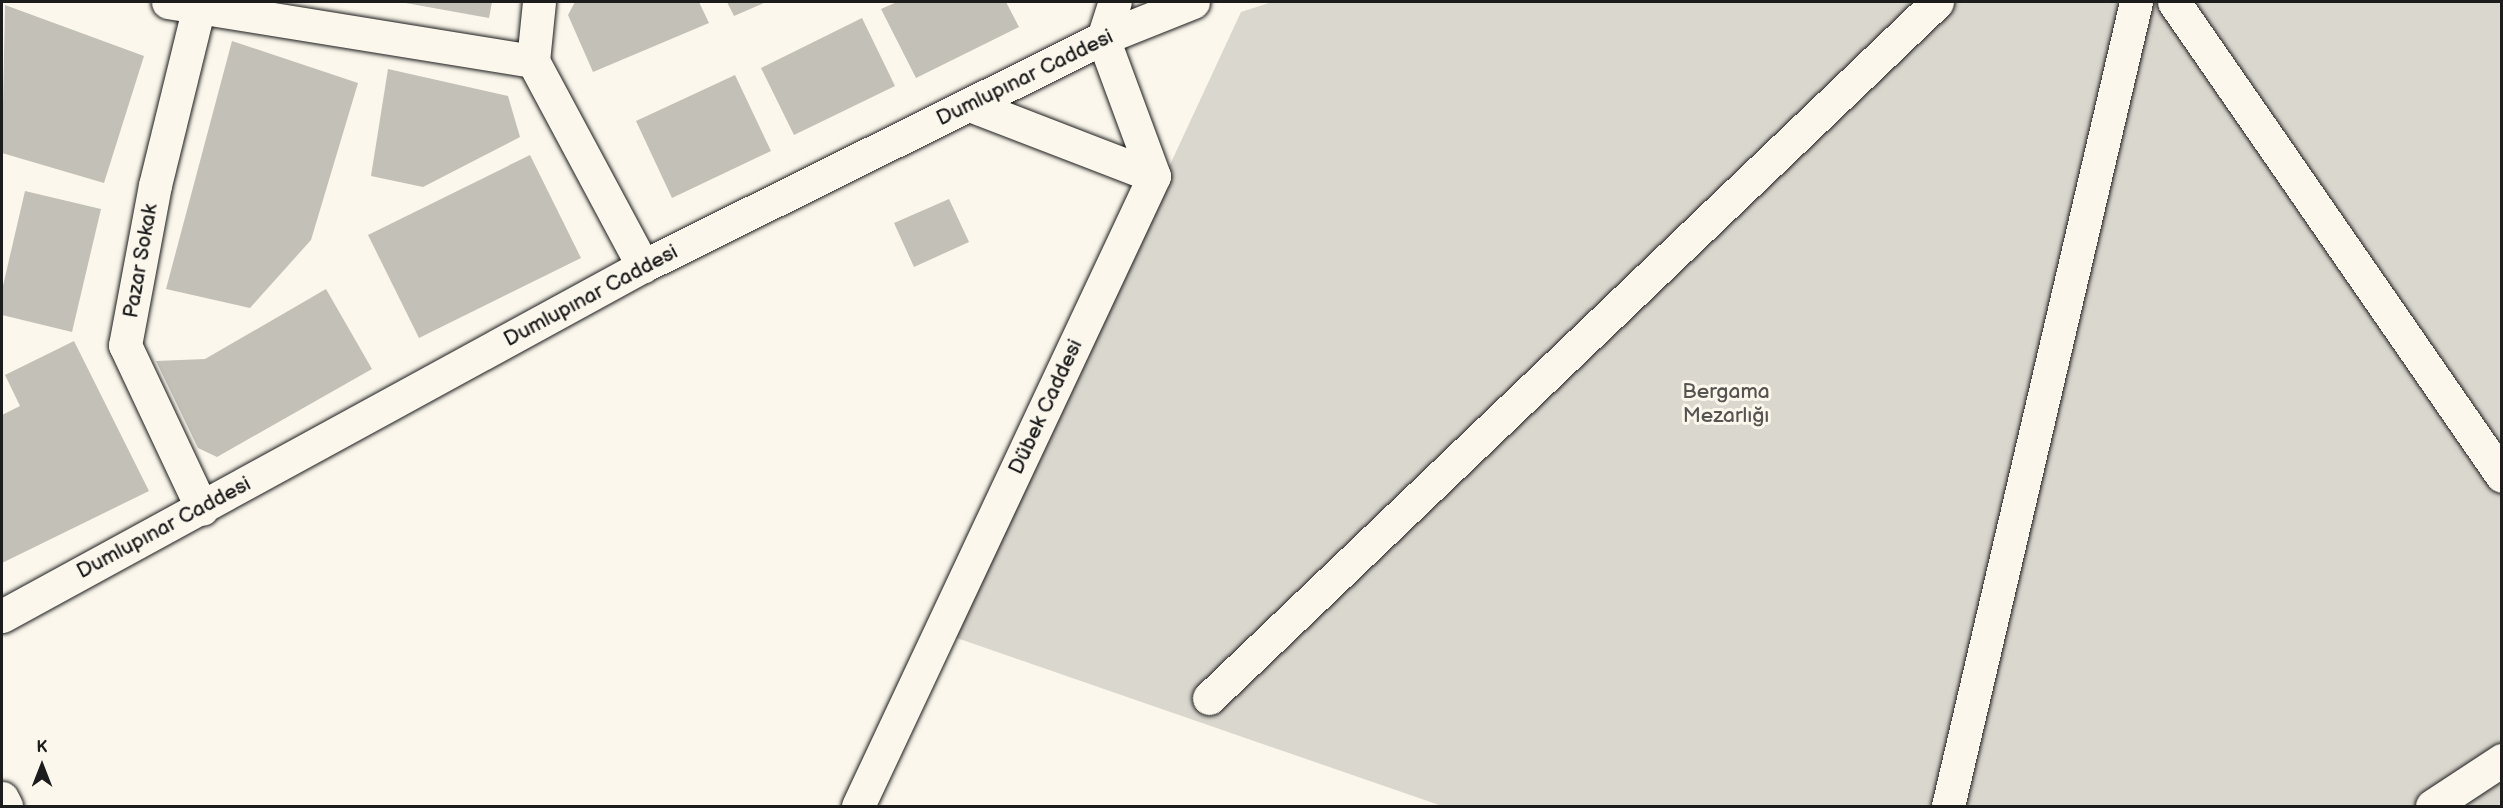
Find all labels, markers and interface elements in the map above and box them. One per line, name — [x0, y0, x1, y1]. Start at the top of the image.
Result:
street label: Dumlupınar Caddesi — [933, 24, 1117, 132]
street label: Pazar Sokak — [119, 202, 163, 320]
street label: Dumlupınar Caddesi — [500, 239, 682, 353]
street label: Dübek Caddesi — [1004, 336, 1088, 478]
park label: Bergama Mezarlığı — [1682, 379, 1770, 429]
street label: Dumlupınar Caddesi — [73, 471, 255, 585]
north arrow — [12, 736, 72, 796]
text: K — [37, 738, 47, 757]

